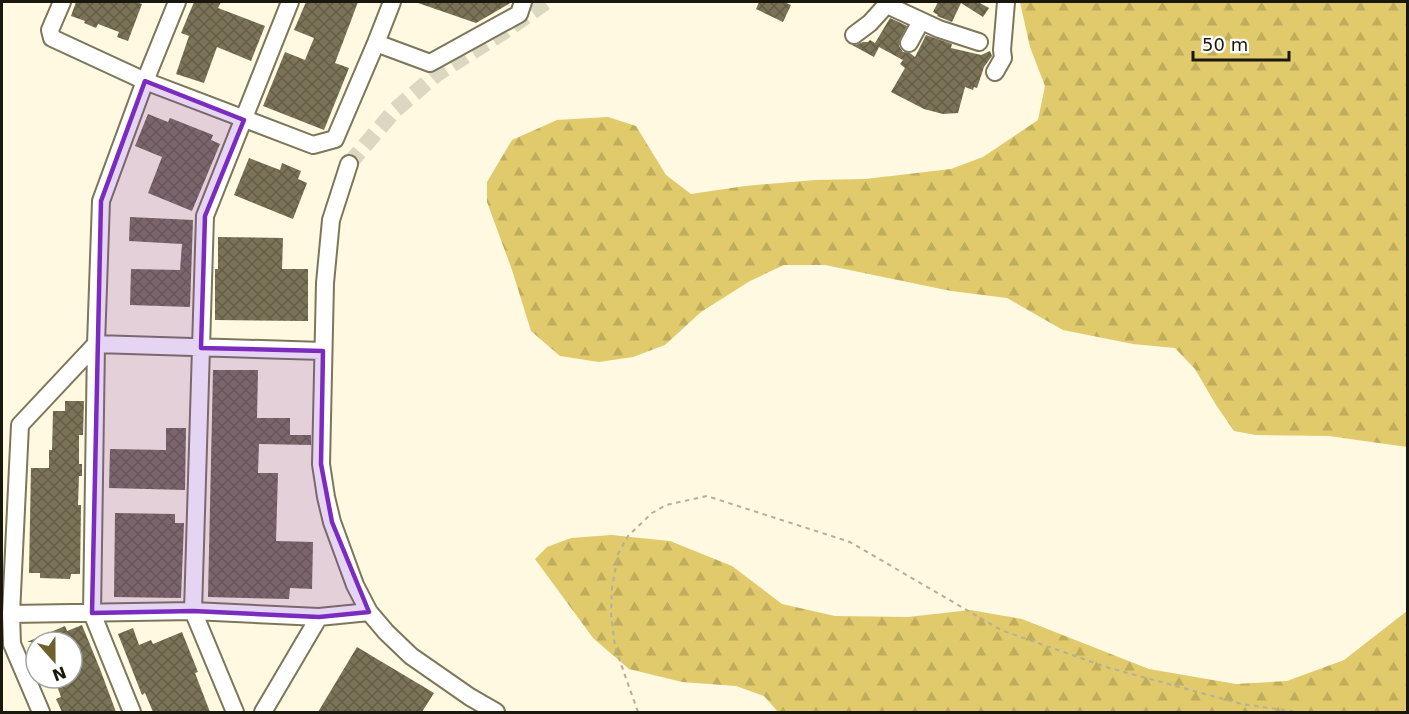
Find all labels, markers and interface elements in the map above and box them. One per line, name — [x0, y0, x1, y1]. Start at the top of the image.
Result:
scale bar — [1193, 24, 1289, 62]
text: 50 m — [1202, 34, 1248, 55]
north arrow — [24, 630, 84, 690]
text: N — [50, 662, 69, 685]

